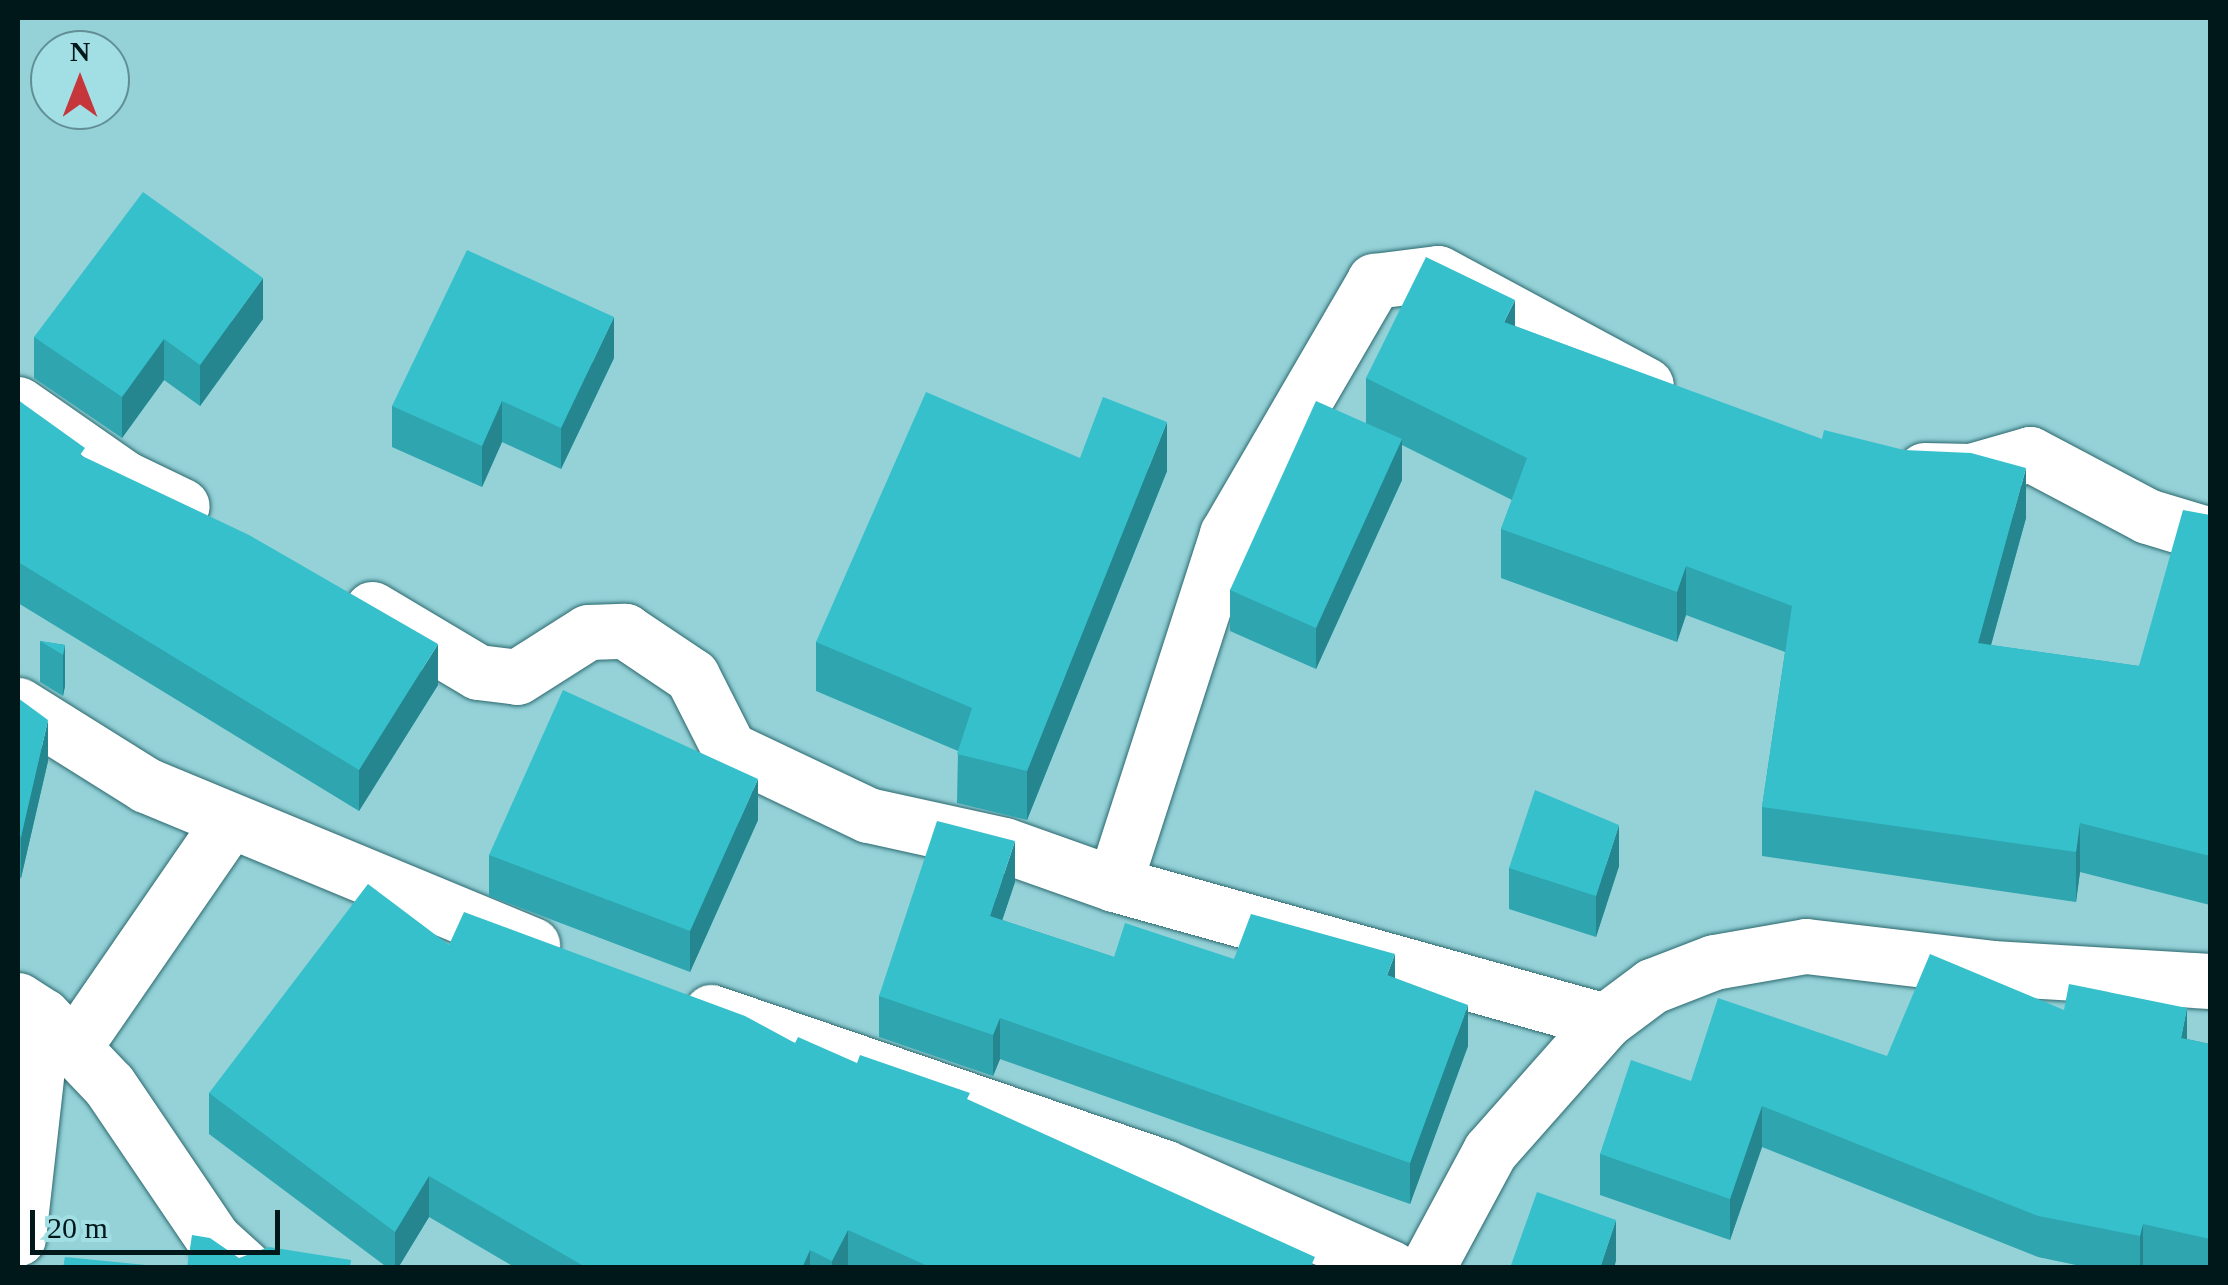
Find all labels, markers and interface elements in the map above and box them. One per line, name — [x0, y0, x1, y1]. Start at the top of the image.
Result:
north arrow — [30, 30, 130, 130]
text: N — [70, 36, 90, 67]
scale bar — [35, 1190, 285, 1252]
text: 20 m — [47, 1211, 108, 1244]

